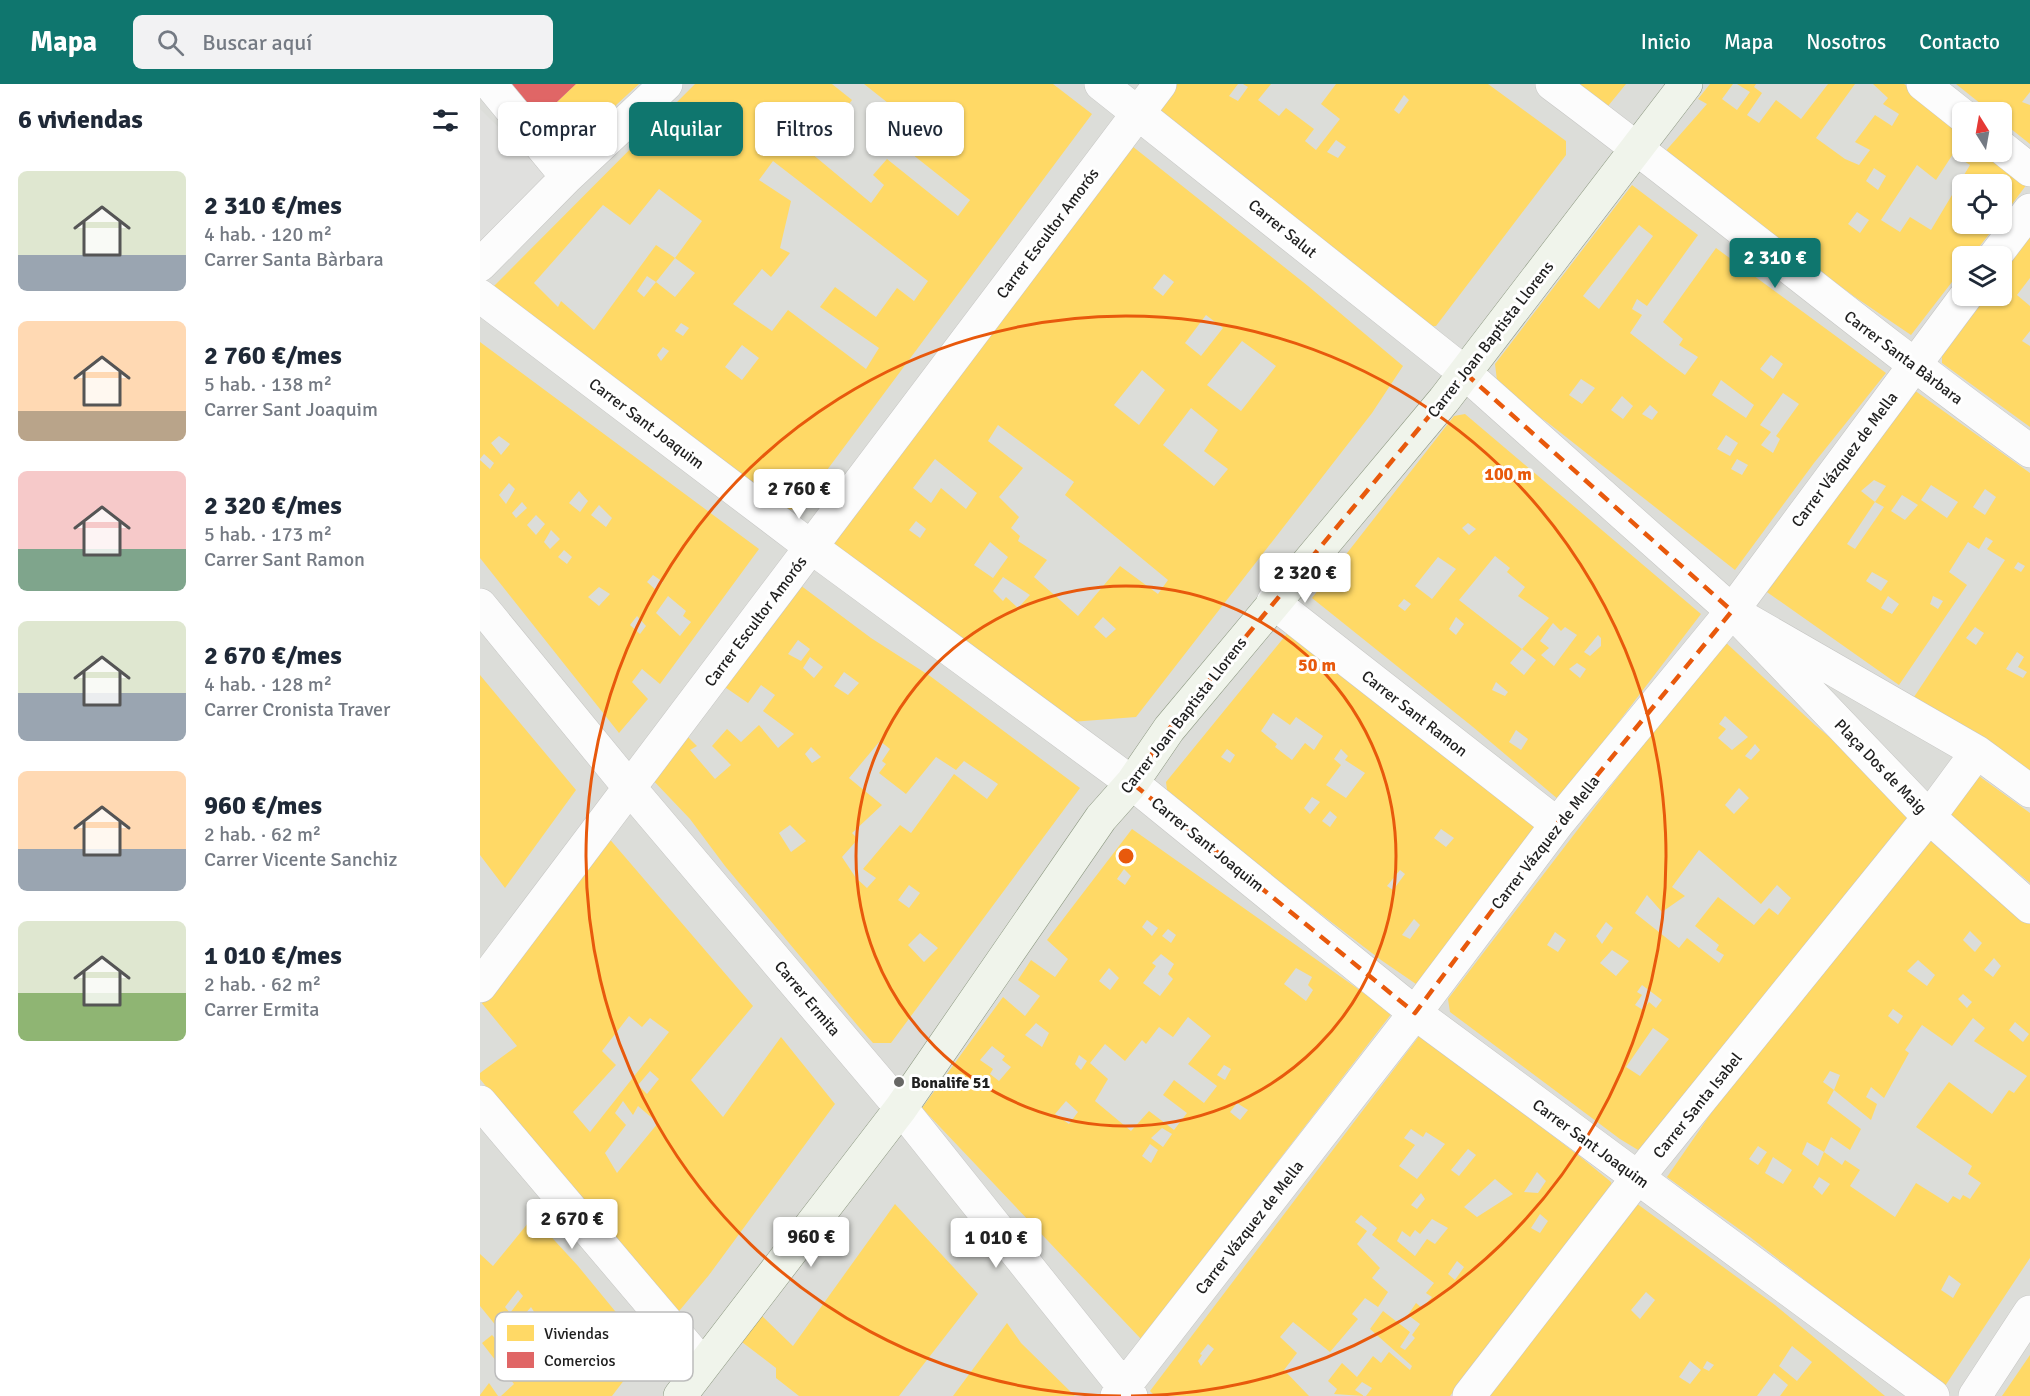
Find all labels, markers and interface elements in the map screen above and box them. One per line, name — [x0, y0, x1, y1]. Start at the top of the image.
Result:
search box — [133, 15, 553, 69]
text: Mapa — [30, 25, 97, 59]
icon: search — [154, 26, 187, 59]
text: Buscar aquí — [202, 29, 312, 56]
text: Inicio — [1641, 29, 1691, 55]
text: Mapa — [1724, 29, 1773, 55]
text: Nosotros — [1806, 29, 1886, 55]
text: Contacto — [1919, 29, 2000, 55]
chip: Comprar — [498, 102, 617, 156]
chip: Alquilar — [629, 102, 743, 156]
chip: Filtros — [755, 102, 854, 156]
chip: Nuevo — [866, 102, 964, 156]
north arrow — [1952, 102, 2012, 162]
map controls — [1952, 102, 2012, 306]
text: 6 viviendas — [18, 104, 143, 136]
icon: filters — [429, 104, 462, 137]
street label: Carrer Escultor Amorós — [992, 164, 1103, 303]
button: locate — [1952, 174, 2012, 234]
text: 2 310 €/mes — [204, 190, 342, 222]
icon: home — [66, 195, 138, 267]
street label: Carrer Salut — [1244, 195, 1321, 263]
text: 4 hab. · 120 m² — [204, 222, 332, 247]
pin: 2 310 € — [1720, 238, 1830, 289]
text: 2 310 € — [1744, 245, 1806, 270]
button: layers — [1952, 246, 2012, 306]
text: Carrer Santa Bàrbara — [204, 247, 384, 272]
street label: Carrer Joan Baptista Llorens — [1423, 257, 1558, 422]
street label: Carrer Santa Bàrbara — [1840, 307, 1967, 409]
text: 2 760 €/mes — [204, 340, 342, 372]
icon: home — [66, 345, 138, 417]
text: 5 hab. · 138 m² — [204, 372, 332, 397]
street label: Carrer Sant Joaquim — [585, 374, 708, 474]
street label: Carrer Vázquez de Mella — [1787, 388, 1902, 531]
text: Carrer Sant Joaquim — [204, 397, 378, 422]
text: 100 m — [1484, 463, 1532, 485]
pin: 2 760 € — [744, 469, 854, 520]
text: 2 760 € — [768, 476, 830, 501]
text: 2 320 €/mes — [204, 490, 342, 522]
icon: home — [66, 495, 138, 567]
text: 5 hab. · 173 m² — [204, 522, 332, 547]
text: Carrer Sant Ramon — [204, 547, 365, 572]
street label: Carrer Escultor Amorós — [700, 552, 811, 691]
pin: 2 320 € — [1250, 553, 1360, 604]
text: 2 320 € — [1274, 560, 1336, 585]
street label: Carrer Joan Baptista Llorens — [1116, 633, 1251, 798]
text: 2 670 €/mes — [204, 640, 342, 672]
icon: home — [66, 645, 138, 717]
text: 50 m — [1298, 654, 1336, 676]
street label: Carrer Sant Ramon — [1357, 666, 1471, 761]
text: 4 hab. · 128 m² — [204, 672, 332, 697]
text: Carrer Cronista Traver — [204, 697, 390, 722]
street label: Plaça Dos de Maig — [1830, 715, 1931, 818]
street label: Carrer Vázquez de Mella — [1487, 772, 1604, 914]
text: 960 €/mes — [204, 790, 322, 822]
street label: Carrer Sant Joaquim — [1147, 793, 1268, 896]
icon: home — [66, 795, 138, 867]
text: 2 hab. · 62 m² — [204, 822, 321, 847]
centre of rings — [1116, 846, 1136, 866]
text: Carrer Vicente Sanchiz — [204, 847, 397, 872]
text: 1 010 €/mes — [204, 940, 342, 972]
icon: home — [66, 945, 138, 1017]
street label: Carrer Ermita — [770, 957, 845, 1040]
text: 2 hab. · 62 m² — [204, 972, 321, 997]
text: Carrer Ermita — [204, 997, 319, 1022]
street label: Carrer Santa Isabel — [1649, 1048, 1747, 1163]
place label: Bonalife 51 — [911, 1073, 990, 1093]
marker: Bonalife 51 — [892, 1075, 906, 1089]
street label: Carrer Sant Joaquim — [1528, 1095, 1653, 1193]
street label: Carrer Vázquez de Mella — [1191, 1157, 1308, 1299]
pin: 2 670 € — [517, 1199, 627, 1250]
text: 2 670 € — [541, 1206, 603, 1231]
pin: 960 € — [769, 1217, 853, 1268]
pin: 1 010 € — [941, 1218, 1051, 1269]
text: 960 € — [787, 1224, 835, 1249]
text: 1 010 € — [965, 1225, 1027, 1250]
legend — [495, 1312, 693, 1381]
text: Viviendas — [544, 1324, 609, 1344]
text: Comercios — [544, 1351, 616, 1371]

